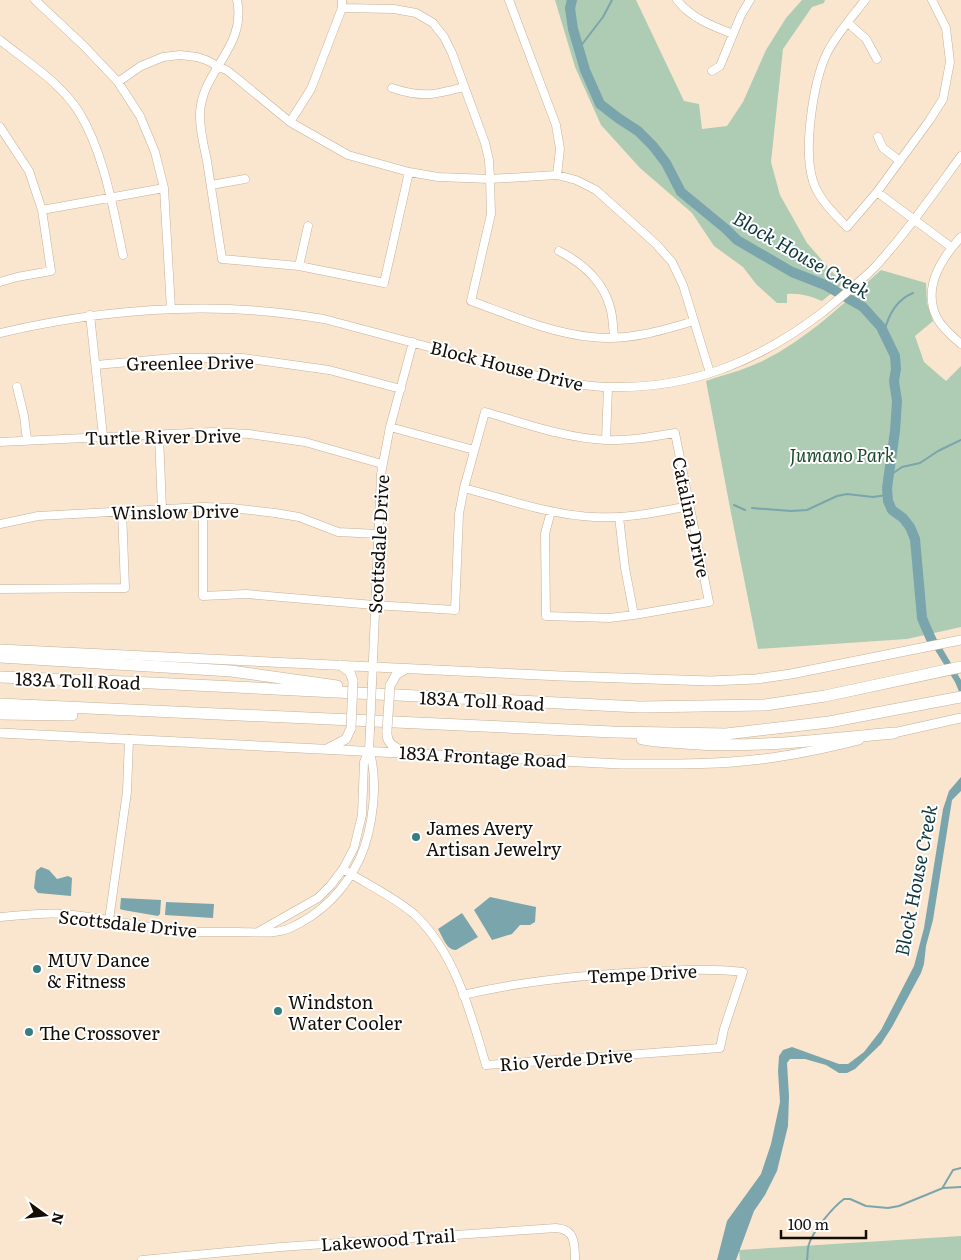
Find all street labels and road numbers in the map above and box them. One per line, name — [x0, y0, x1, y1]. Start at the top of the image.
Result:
street label: Block House Drive — [428, 333, 586, 397]
street label: Greenlee Drive — [126, 347, 254, 377]
street label: Turtle River Drive — [85, 421, 241, 451]
street label: Catalina Drive — [666, 454, 718, 580]
street label: Scottsdale Drive — [361, 474, 395, 614]
street label: Winslow Drive — [111, 496, 239, 526]
street label: 183A Toll Road — [15, 664, 141, 696]
street label: 183A Toll Road — [419, 683, 545, 717]
street label: 183A Frontage Road — [399, 738, 567, 774]
street label: Scottsdale Drive — [57, 902, 199, 944]
street label: Tempe Drive — [586, 957, 698, 989]
street label: Rio Verde Drive — [499, 1041, 633, 1077]
street label: Lakewood Trail — [320, 1221, 456, 1257]

